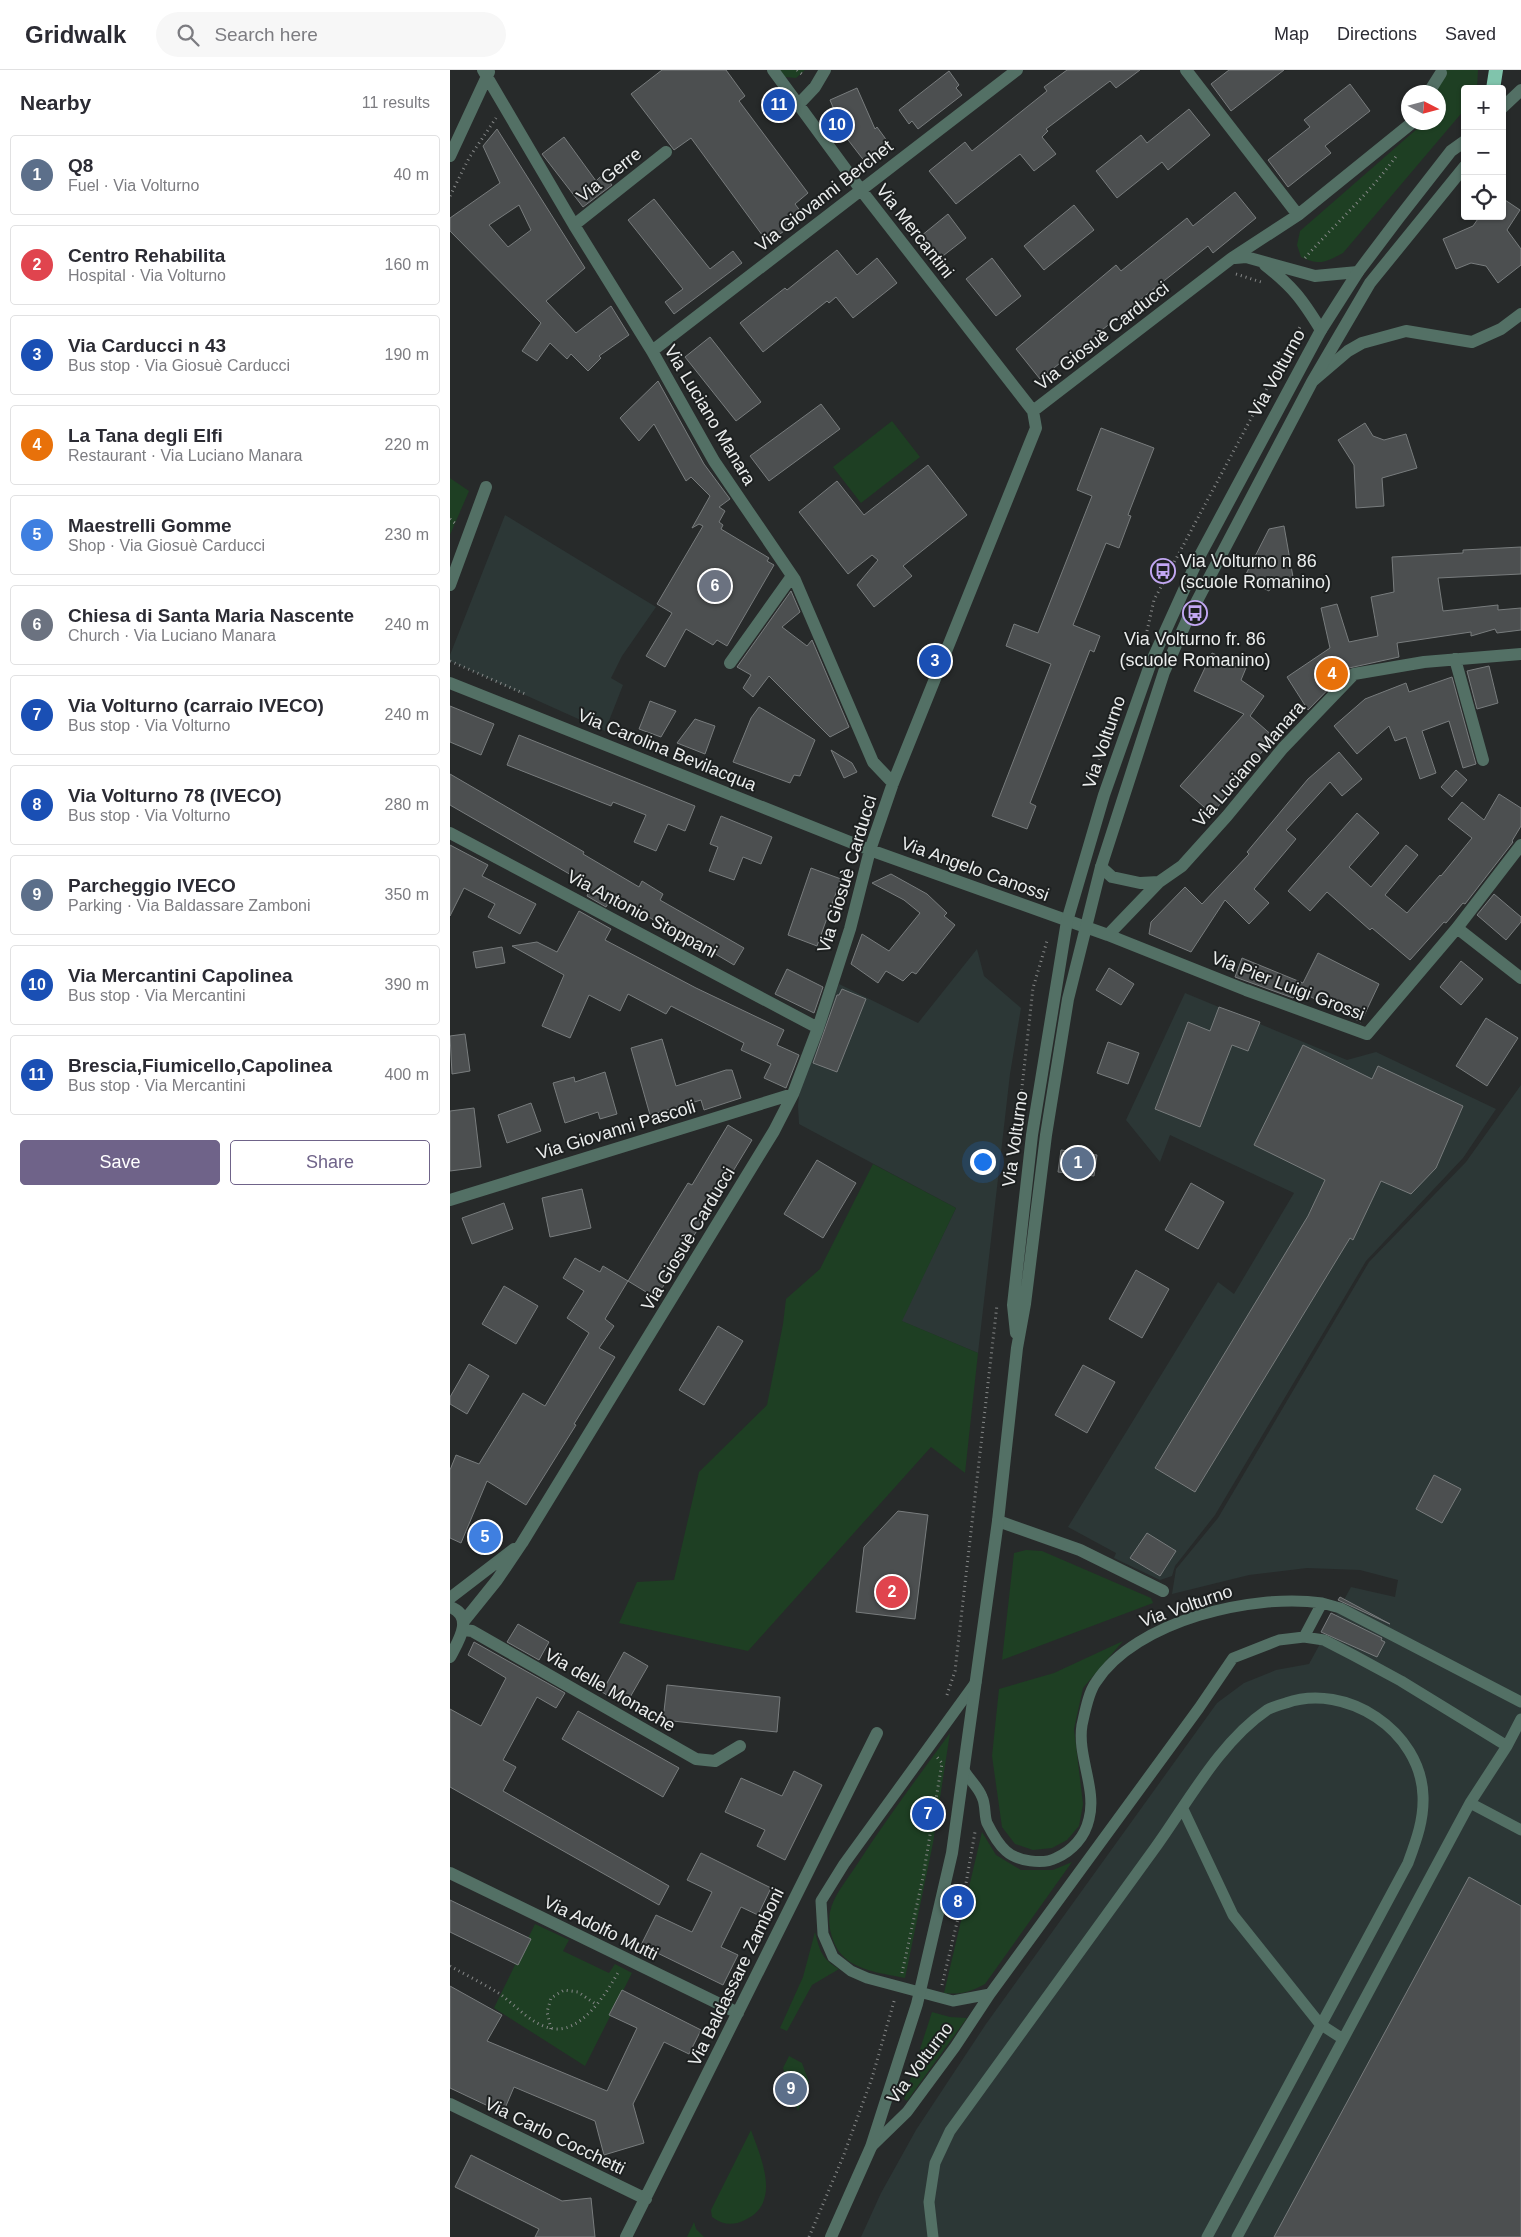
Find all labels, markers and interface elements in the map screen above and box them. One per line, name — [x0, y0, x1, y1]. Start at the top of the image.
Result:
search box — [156, 12, 506, 57]
text: Gridwalk — [25, 21, 126, 48]
icon: search — [174, 21, 202, 49]
text: Search here — [214, 24, 318, 45]
text: Map — [1274, 24, 1309, 44]
text: Directions — [1337, 24, 1417, 44]
text: Saved — [1445, 24, 1496, 44]
north arrow — [1401, 85, 1446, 130]
map controls — [1461, 85, 1506, 220]
button: + — [1461, 85, 1506, 130]
pin: 11 — [763, 86, 795, 124]
text: Nearby — [20, 91, 91, 114]
text: 11 results — [362, 94, 430, 111]
pin: 10 — [821, 106, 853, 144]
button: − — [1461, 130, 1506, 175]
street label: Via Giovanni Berchet — [751, 136, 897, 256]
street label: Via Gerre — [573, 144, 645, 206]
text: Q8 — [68, 155, 93, 176]
text: 1 — [33, 166, 41, 183]
text: 40 m — [393, 166, 429, 183]
button: locate — [1461, 175, 1506, 220]
text: Fuel · Via Volturno — [68, 177, 199, 194]
street label: Via Mercantini — [872, 180, 958, 282]
text: Centro Rehabilita — [68, 245, 225, 266]
text: 2 — [33, 256, 41, 273]
text: 160 m — [385, 256, 429, 273]
text: Hospital · Via Volturno — [68, 267, 226, 284]
street label: Via Giosuè Carducci — [1031, 278, 1173, 394]
street label: Via Volturno — [1245, 326, 1309, 420]
text: Via Carducci n 43 — [68, 335, 226, 356]
street label: Via Luciano Manara — [660, 341, 760, 489]
text: 3 — [33, 346, 41, 363]
text: 190 m — [385, 346, 429, 363]
text: Bus stop · Via Giosuè Carducci — [68, 357, 290, 374]
text: La Tana degli Elfi — [68, 425, 223, 446]
text: 4 — [33, 436, 41, 453]
text: 220 m — [385, 436, 429, 453]
text: Restaurant · Via Luciano Manara — [68, 447, 303, 464]
text: Maestrelli Gomme — [68, 515, 232, 536]
text: 5 — [33, 526, 41, 543]
text: 230 m — [385, 526, 429, 543]
text: Shop · Via Giosuè Carducci — [68, 537, 265, 554]
place label: Via Volturno n 86 (scuole Romanino) — [1180, 551, 1331, 592]
bus stop icon: Via Volturno n 86 (scuole Romanino) — [1150, 558, 1176, 584]
pin: 6 — [699, 567, 731, 605]
bus stop icon: Via Volturno fr. 86 (scuole Romanino) — [1182, 600, 1208, 626]
text: Chiesa di Santa Maria Nascente — [68, 605, 354, 626]
text: 6 — [33, 616, 41, 633]
text: 240 m — [385, 616, 429, 633]
text: Church · Via Luciano Manara — [68, 627, 276, 644]
place label: Via Volturno fr. 86 (scuole Romanino) — [1119, 629, 1271, 670]
pin: 3 — [919, 642, 951, 680]
pin: 4 — [1316, 655, 1348, 693]
street label: Via Volturno — [1079, 693, 1129, 791]
text: Via Volturno (carraio IVECO) — [68, 695, 324, 716]
street label: Via Luciano Manara — [1189, 696, 1310, 831]
street label: Via Carolina Bevilacqua — [575, 705, 760, 795]
text: 7 — [33, 706, 41, 723]
text: 240 m — [385, 706, 429, 723]
text: Bus stop · Via Volturno — [68, 717, 230, 734]
text: Via Volturno 78 (IVECO) — [68, 785, 282, 806]
street label: Via Giosuè Carducci — [813, 793, 881, 955]
text: 8 — [33, 796, 41, 813]
text: 280 m — [385, 796, 429, 813]
text: Bus stop · Via Volturno — [68, 807, 230, 824]
street label: Via Angelo Canossi — [898, 833, 1052, 905]
street label: Via Antonio Stoppani — [564, 866, 720, 962]
text: Parcheggio IVECO — [68, 875, 236, 896]
text: 9 — [33, 886, 41, 903]
text: 350 m — [385, 886, 429, 903]
text: Parking · Via Baldassare Zamboni — [68, 897, 311, 914]
street label: Via Pier Luigi Grossi — [1208, 948, 1368, 1024]
text: Via Mercantini Capolinea — [68, 965, 293, 986]
text: 10 — [28, 976, 46, 993]
text: 390 m — [385, 976, 429, 993]
text: Bus stop · Via Mercantini — [68, 987, 246, 1004]
text: Brescia,Fiumicello,Capolinea — [68, 1055, 332, 1076]
text: 11 — [29, 1066, 45, 1083]
text: 400 m — [385, 1066, 429, 1083]
text: Bus stop · Via Mercantini — [68, 1077, 246, 1094]
street label: Via Volturno — [998, 1090, 1032, 1188]
street label: Via Giovanni Pascoli — [534, 1096, 698, 1164]
button: Save — [20, 1140, 220, 1185]
button: Share — [230, 1140, 430, 1185]
pin: 1 — [1062, 1144, 1094, 1182]
your location — [970, 1149, 996, 1175]
street label: Via Giosuè Carducci — [637, 1164, 739, 1314]
pin: 5 — [469, 1518, 501, 1556]
pin: 2 — [876, 1573, 908, 1611]
street label: Via Volturno — [1137, 1581, 1235, 1631]
street label: Via delle Monache — [541, 1644, 679, 1736]
pin: 7 — [912, 1795, 944, 1833]
pin: 8 — [942, 1883, 974, 1921]
street label: Via Baldassare Zamboni — [684, 1885, 788, 2069]
street label: Via Adolfo Mutti — [541, 1892, 661, 1964]
street label: Via Volturno — [883, 2018, 957, 2108]
pin: 9 — [775, 2070, 807, 2108]
street label: Via Carlo Cocchetti — [482, 2093, 628, 2179]

